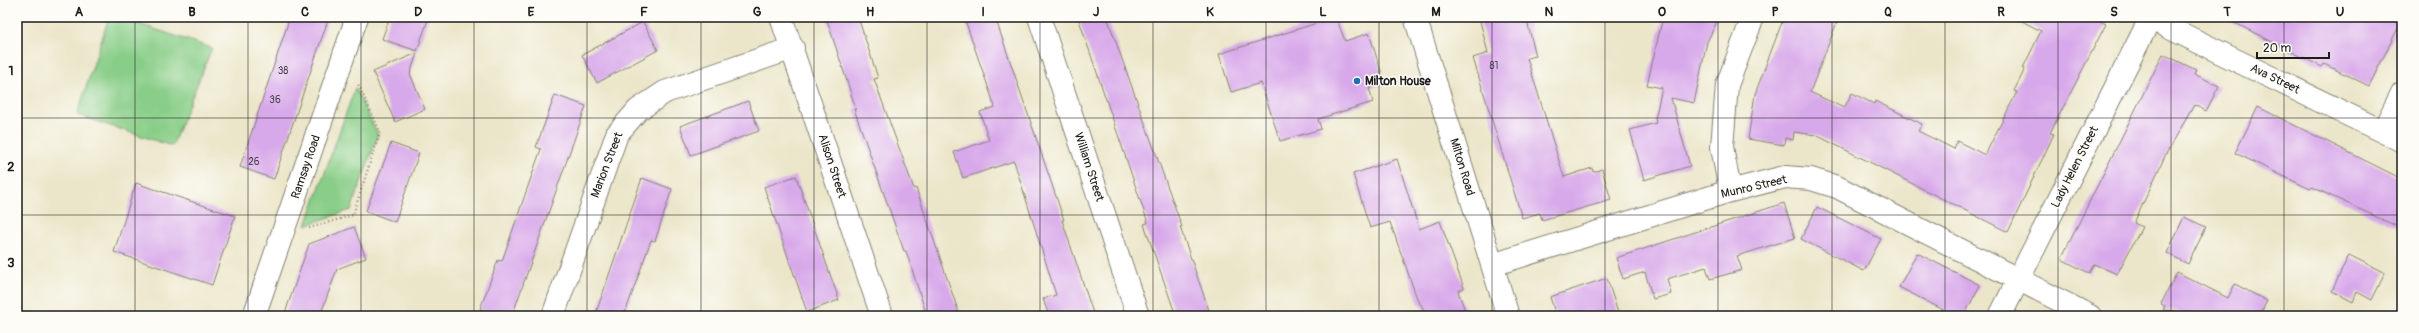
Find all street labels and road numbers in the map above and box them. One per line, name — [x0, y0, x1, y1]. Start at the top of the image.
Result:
street label: Ava Street — [2248, 61, 2302, 97]
street label: Lady Helen Street — [2048, 124, 2102, 210]
street label: Marion Street — [588, 130, 626, 200]
street label: William Street — [1071, 131, 1107, 204]
street label: Alison Street — [815, 132, 849, 200]
street label: Ramsay Road — [288, 133, 324, 201]
street label: Milton Road — [1446, 137, 1478, 198]
street label: Munro Street — [1720, 172, 1789, 202]

